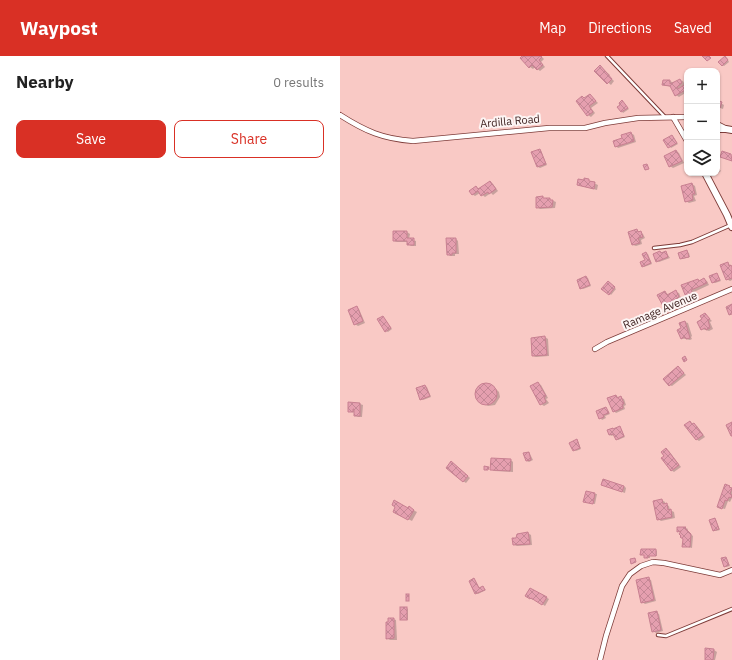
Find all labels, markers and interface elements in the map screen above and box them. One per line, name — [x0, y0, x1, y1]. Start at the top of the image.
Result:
text: Waypost — [20, 16, 98, 40]
text: Map — [539, 19, 566, 37]
text: Directions — [588, 19, 652, 37]
text: Saved — [674, 19, 712, 37]
map controls — [684, 68, 720, 176]
button: + — [684, 68, 720, 104]
text: Nearby — [16, 71, 74, 93]
text: 0 results — [273, 74, 324, 91]
button: − — [684, 104, 720, 140]
street label: Ardilla Road — [480, 111, 540, 131]
button: Save — [16, 120, 166, 158]
button: Share — [174, 120, 324, 158]
button: layers — [684, 140, 720, 176]
street label: Ramage Avenue — [621, 288, 699, 332]

